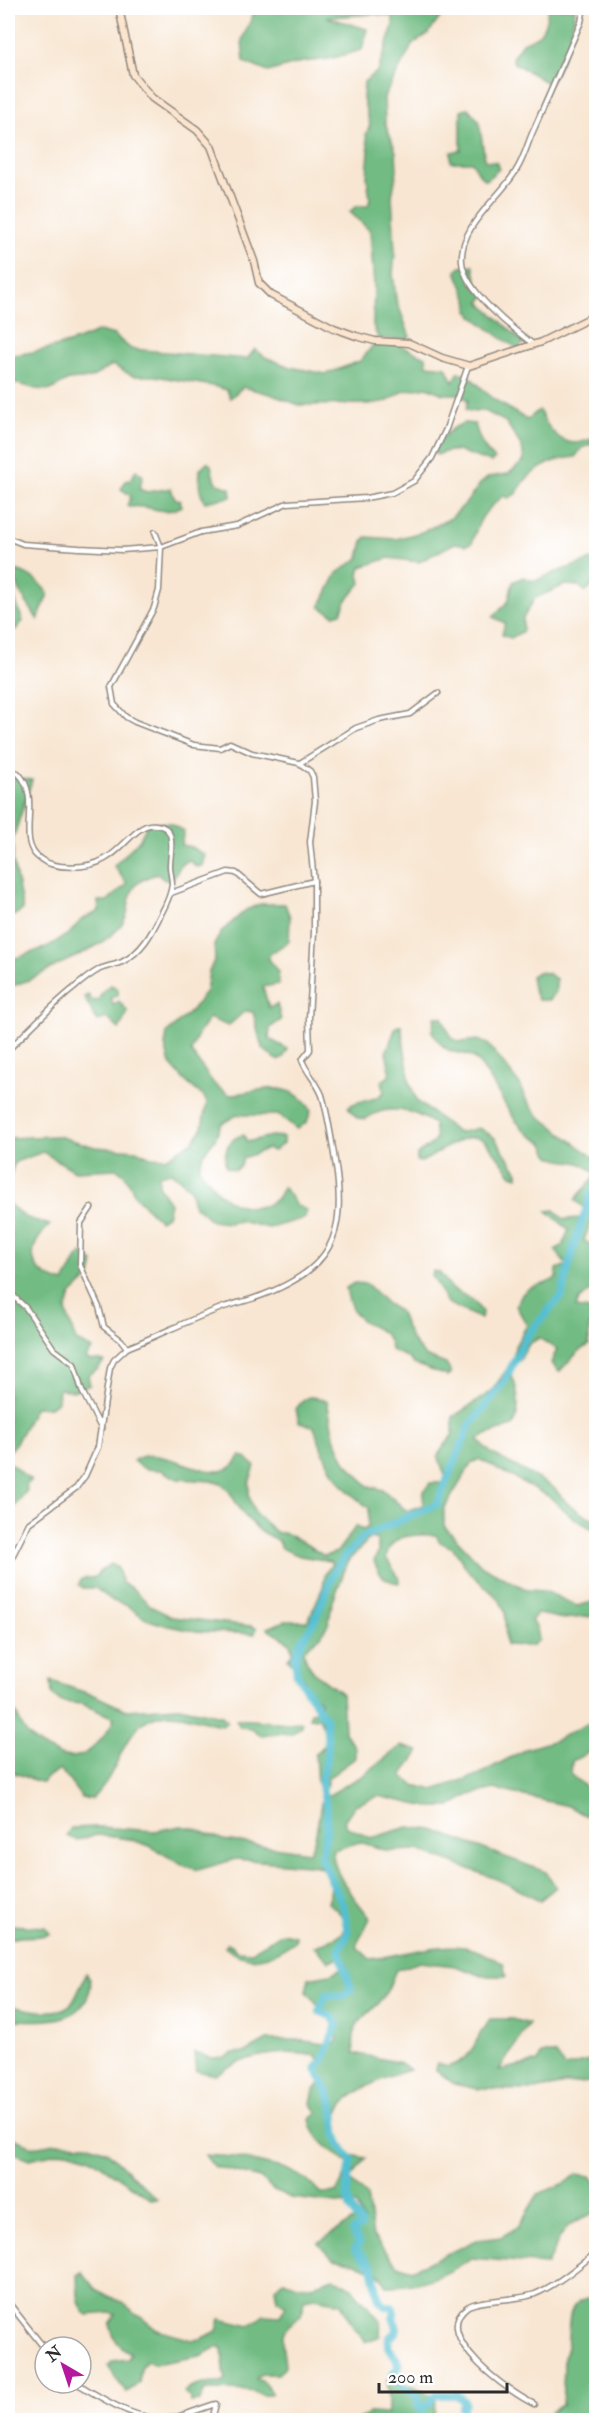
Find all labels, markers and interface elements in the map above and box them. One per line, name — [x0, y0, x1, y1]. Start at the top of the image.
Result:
north arrow — [33, 2335, 93, 2395]
text: N — [42, 2341, 67, 2367]
scale bar — [379, 2356, 506, 2394]
text: 200 m — [388, 2366, 433, 2389]

